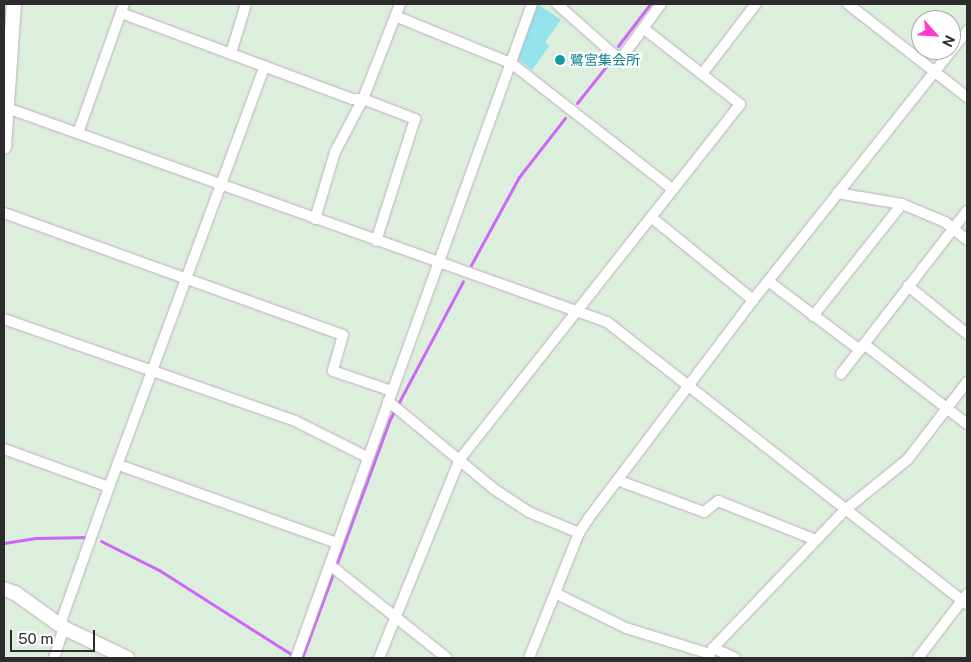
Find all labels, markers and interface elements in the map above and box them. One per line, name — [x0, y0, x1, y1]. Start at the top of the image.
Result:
north arrow — [911, 10, 961, 60]
text: N — [939, 33, 958, 50]
place label: 鷺宮集会所 — [570, 52, 640, 68]
marker: 鷺宮集会所 — [554, 54, 566, 66]
scale bar — [12, 620, 98, 652]
text: 50 m — [18, 630, 53, 647]

